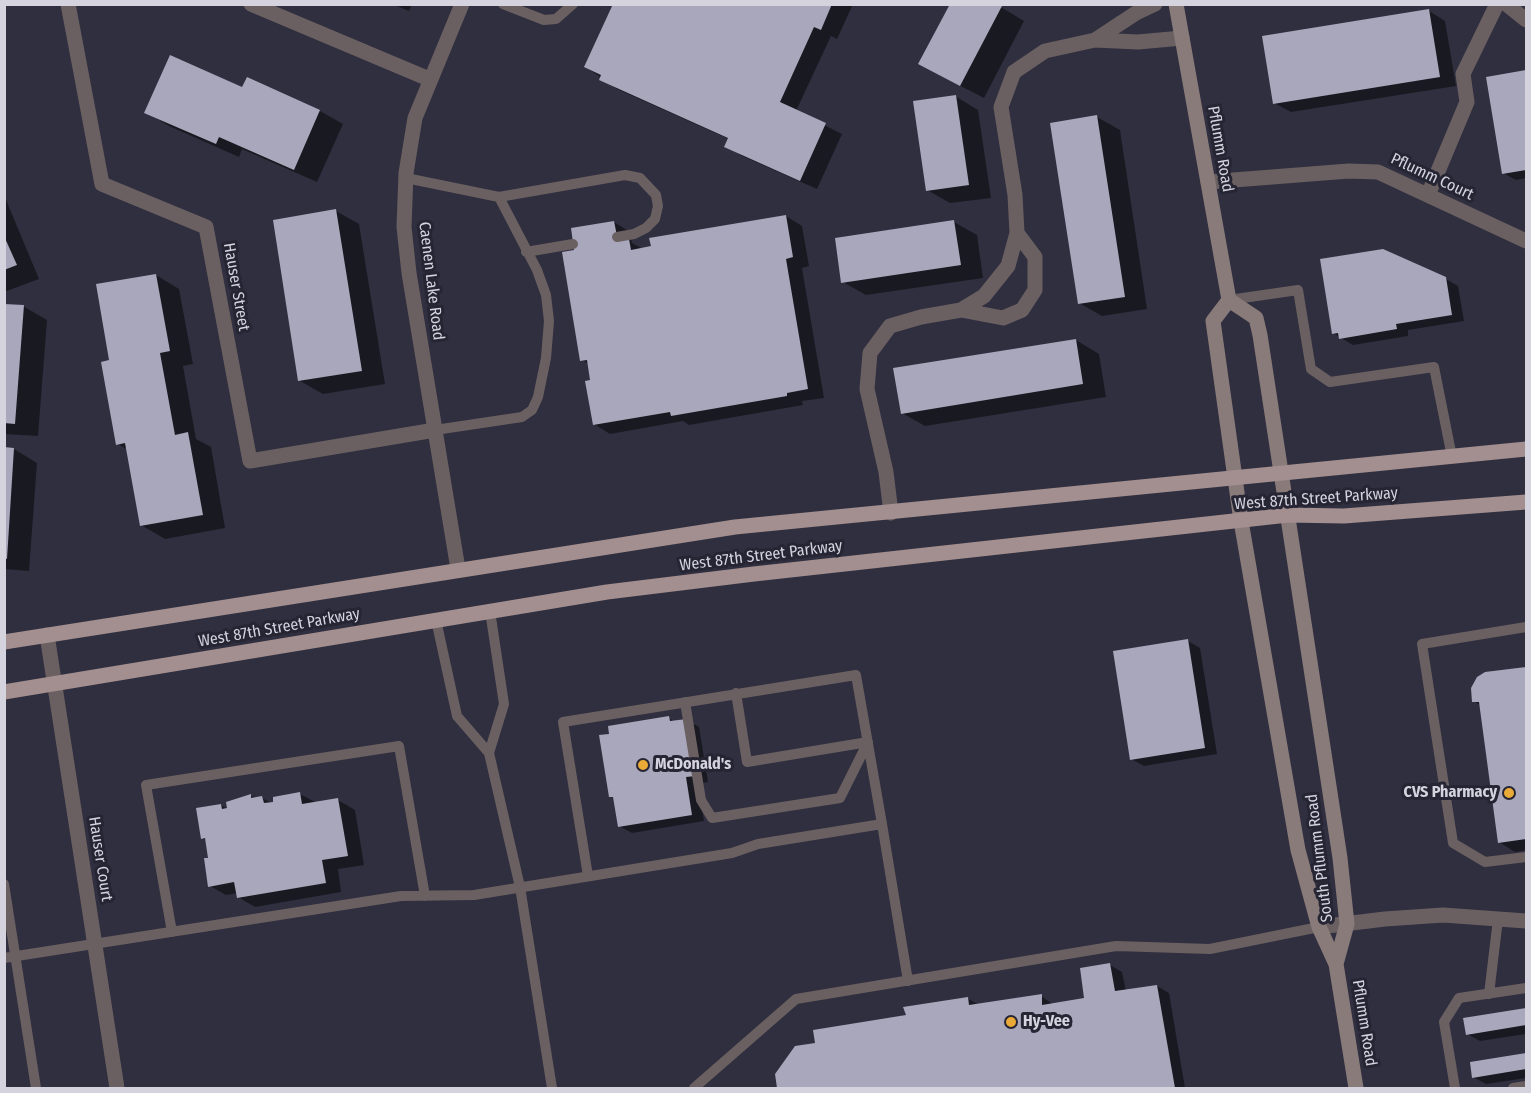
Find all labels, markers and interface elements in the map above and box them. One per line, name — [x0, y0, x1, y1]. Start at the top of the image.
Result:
street label: Pflumm Road — [1203, 105, 1237, 193]
street label: Pflumm Court — [1388, 149, 1476, 205]
street label: Caenen Lake Road — [414, 221, 448, 341]
street label: Hauser Street — [219, 241, 253, 333]
street label: West 87th Street Parkway — [1234, 484, 1398, 514]
street label: West 87th Street Parkway — [679, 536, 843, 576]
street label: West 87th Street Parkway — [197, 604, 361, 652]
place label: McDonald's — [655, 755, 731, 775]
marker: McDonald's — [636, 758, 650, 772]
place label: CVS Pharmacy — [1403, 783, 1497, 803]
marker: CVS Pharmacy — [1502, 786, 1516, 800]
street label: South Pflumm Road — [1303, 793, 1337, 923]
street label: Hauser Court — [84, 815, 116, 903]
street label: Pflumm Road — [1348, 979, 1380, 1067]
place label: Hy-Vee — [1023, 1012, 1070, 1032]
marker: Hy-Vee — [1004, 1015, 1018, 1029]

